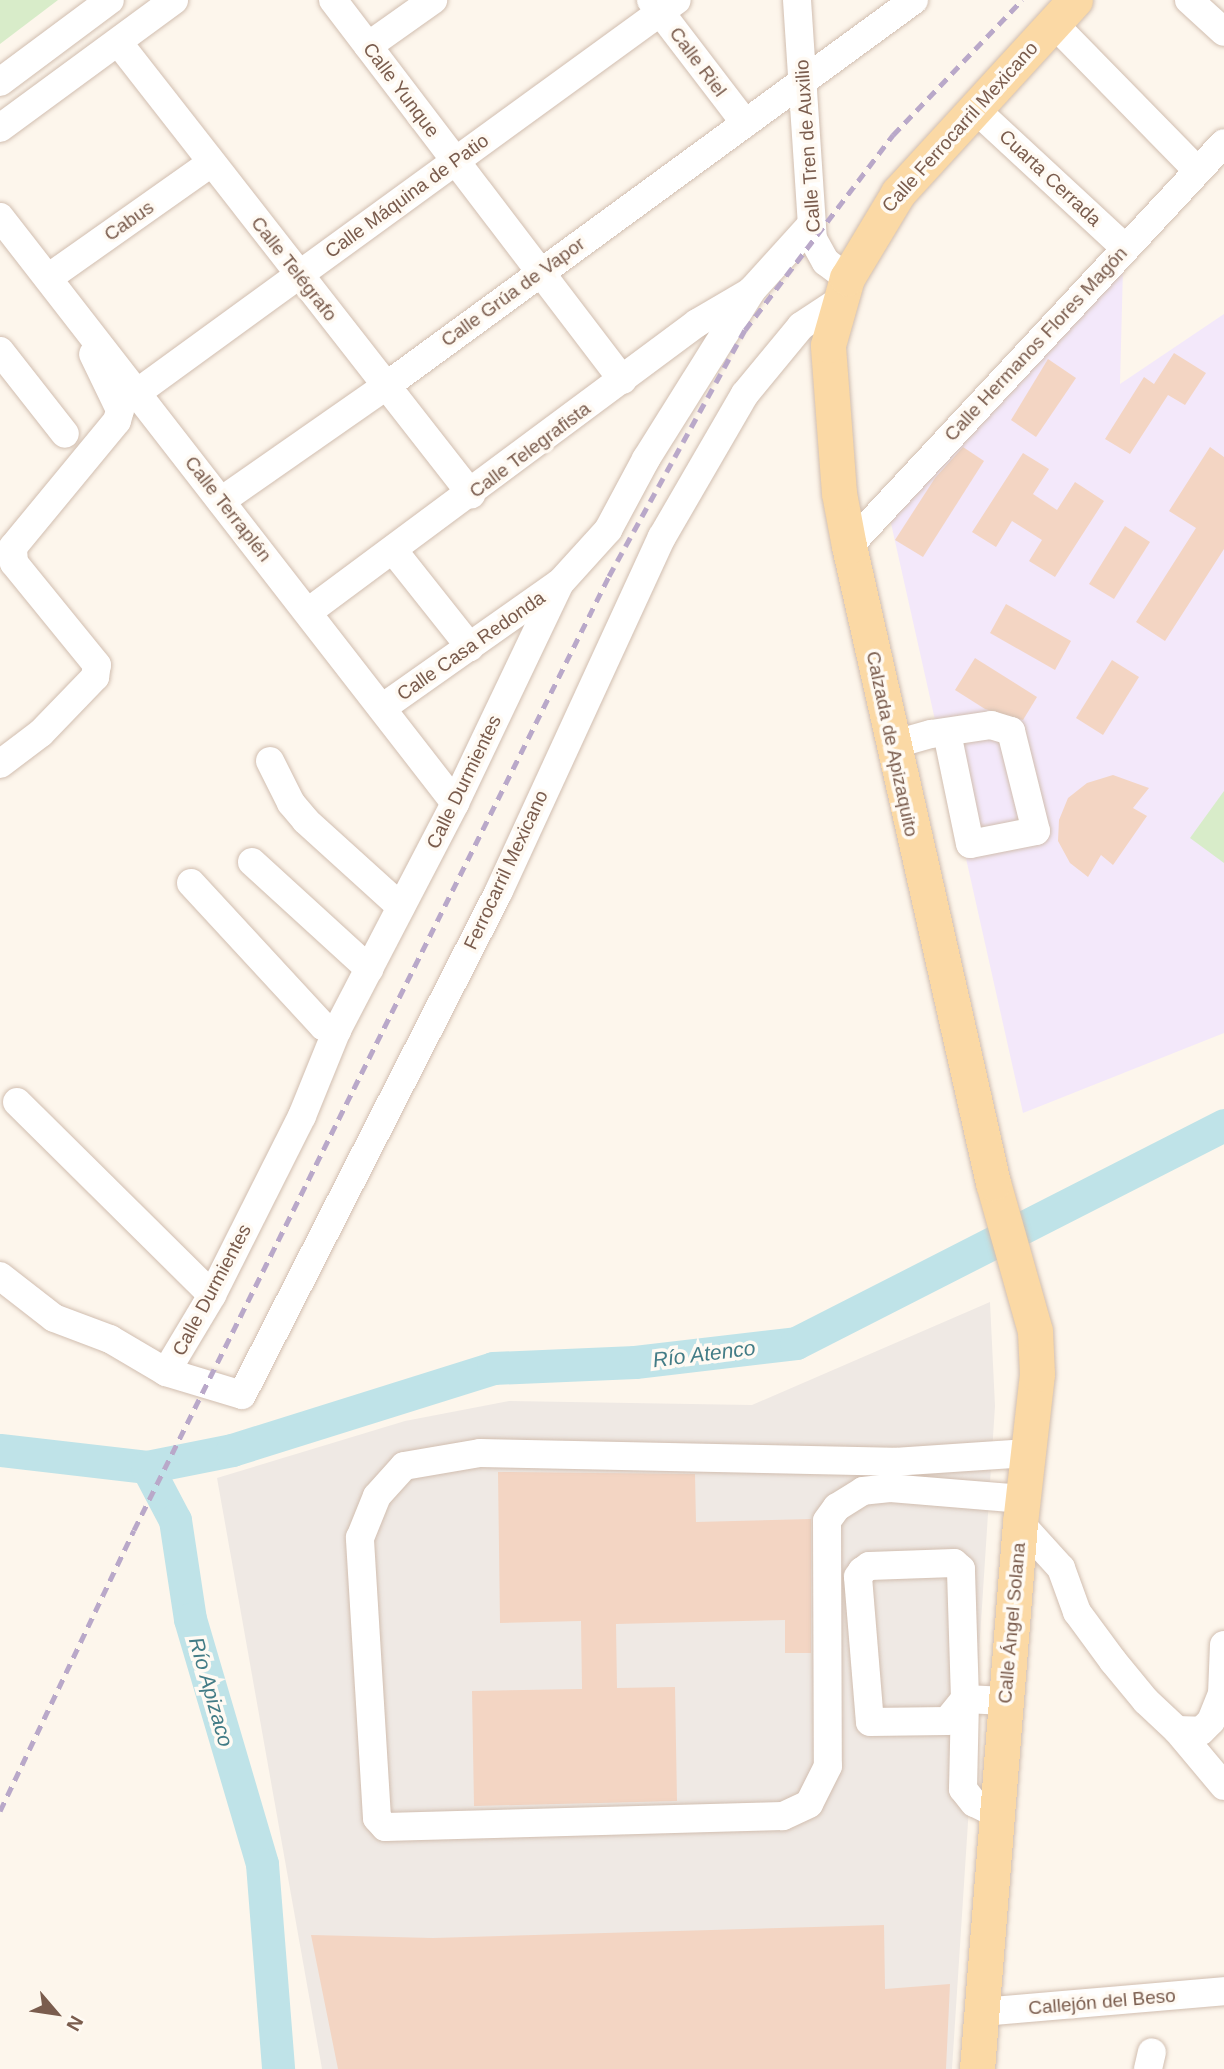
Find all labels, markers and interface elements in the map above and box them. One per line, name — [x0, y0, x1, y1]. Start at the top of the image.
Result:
street label: Calle Riel — [664, 23, 732, 101]
street label: Calle Ferrocarril Mexicano — [877, 37, 1043, 217]
street label: Calle Yunque — [358, 38, 444, 142]
street label: Calle Tren de Auxilio — [791, 58, 825, 234]
street label: Cuarta Cerrada — [994, 125, 1106, 231]
street label: Calle Máquina de Patio — [321, 129, 493, 263]
street label: Cabus — [100, 196, 158, 246]
street label: Calle Telégrafo — [246, 212, 342, 326]
street label: Calle Grúa de Vapor — [437, 232, 589, 352]
street label: Calle Hermanos Flores Magón — [940, 242, 1132, 446]
street label: Calle Telegrafista — [465, 397, 595, 503]
street label: Calle Terraplén — [180, 452, 276, 566]
street label: Calle Casa Redonda — [393, 586, 549, 706]
street label: Calzada de Apizaquito — [861, 649, 923, 839]
street label: Calle Durmientes — [422, 712, 506, 852]
street label: Ferrocarril Mexicano — [459, 787, 553, 953]
street label: Calle Durmientes — [168, 1220, 256, 1360]
water label: Río Atenco — [651, 1335, 757, 1373]
street label: Calle Ángel Solana — [994, 1542, 1030, 1704]
water label: Río Apizaco — [183, 1634, 239, 1750]
north arrow — [21, 1978, 91, 2048]
street label: Callejón del Beso — [1027, 1984, 1177, 2020]
text: N — [62, 2012, 87, 2035]

